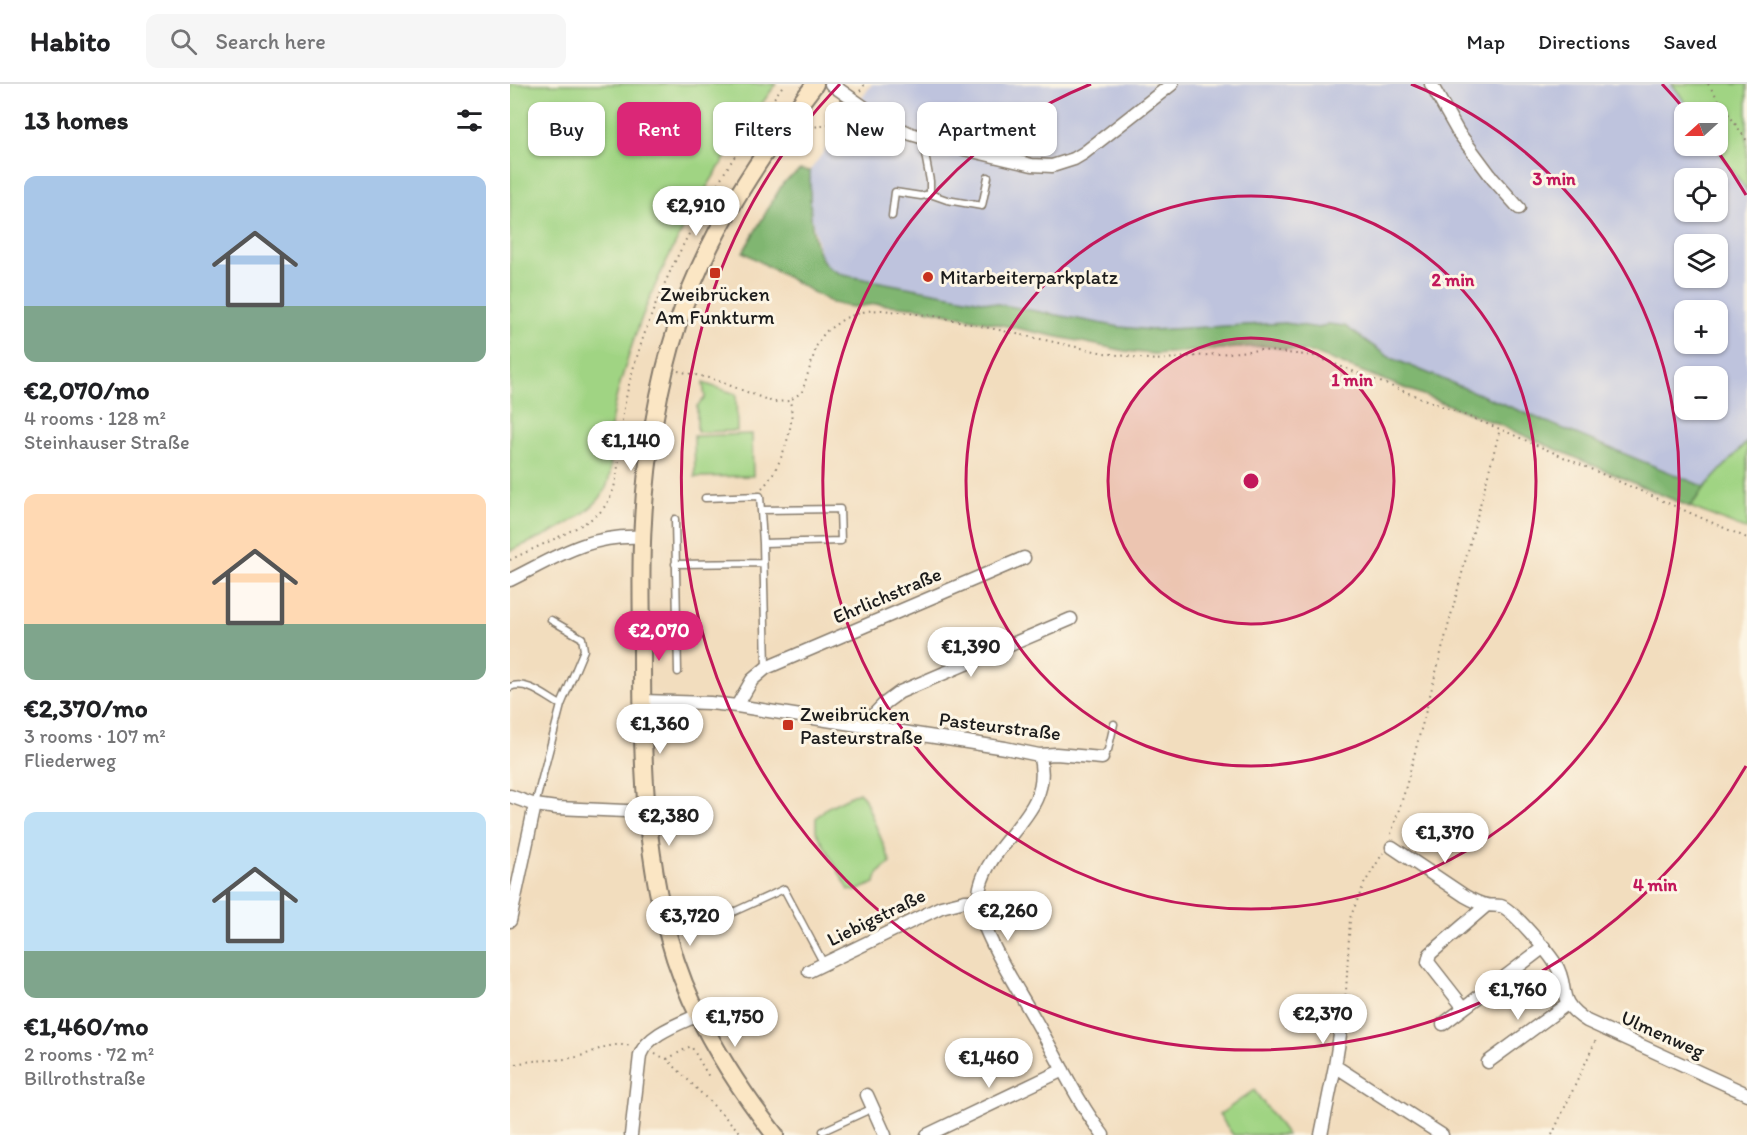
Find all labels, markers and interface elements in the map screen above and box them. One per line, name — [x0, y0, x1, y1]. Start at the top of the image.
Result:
search box — [146, 14, 566, 68]
text: Habito — [30, 24, 110, 58]
icon: search — [167, 25, 200, 58]
text: Search here — [215, 28, 326, 55]
text: Map — [1467, 29, 1505, 54]
text: Directions — [1538, 29, 1630, 54]
text: Saved — [1663, 29, 1717, 54]
chip: Buy — [528, 102, 605, 156]
chip: Rent — [617, 102, 701, 156]
chip: Filters — [713, 102, 813, 156]
chip: New — [825, 102, 905, 156]
chip: Apartment — [917, 102, 1057, 156]
north arrow — [1674, 102, 1728, 156]
map controls — [1674, 102, 1728, 420]
text: 13 homes — [24, 104, 128, 136]
icon: filters — [453, 104, 486, 137]
text: 3 min — [1532, 168, 1576, 190]
button: locate — [1674, 168, 1728, 222]
pin: €2,910 — [647, 186, 745, 237]
text: €2,910 — [667, 193, 725, 217]
icon: home — [201, 215, 309, 323]
button: layers — [1674, 234, 1728, 288]
place label: Mitarbeiterparkplatz — [940, 265, 1119, 289]
marker: Zweibrücken Am Funkturm — [708, 266, 722, 280]
text: 2 min — [1432, 269, 1475, 291]
marker: Mitarbeiterparkplatz — [921, 270, 935, 284]
place label: Zweibrücken Am Funkturm — [655, 282, 775, 329]
button: + — [1674, 300, 1728, 354]
button: − — [1674, 366, 1728, 420]
text: 1 min — [1331, 369, 1373, 391]
text: €2,070/mo — [24, 374, 150, 406]
text: 4 rooms · 128 m² — [24, 406, 166, 430]
pin: €1,140 — [582, 421, 680, 472]
text: €1,140 — [601, 428, 661, 452]
text: Steinhauser Straße — [24, 430, 189, 454]
centre of rings — [1241, 471, 1261, 491]
icon: home — [201, 533, 309, 641]
street label: Ehrlichstraße — [829, 561, 945, 629]
pin: €2,070 — [610, 611, 708, 662]
text: €2,070 — [628, 618, 690, 642]
pin: €1,390 — [922, 627, 1020, 678]
text: €1,390 — [941, 634, 1001, 658]
text: €2,370/mo — [24, 692, 148, 724]
place label: Zweibrücken Pasteurstraße — [800, 702, 923, 749]
pin: €1,360 — [611, 704, 709, 755]
street label: Pasteurstraße — [938, 707, 1062, 745]
text: €1,360 — [630, 711, 690, 735]
marker: Zweibrücken Pasteurstraße — [781, 718, 795, 732]
text: 3 rooms · 107 m² — [24, 724, 166, 748]
text: Fliederweg — [24, 748, 116, 772]
pin: €2,380 — [620, 796, 718, 847]
text: €2,380 — [639, 803, 699, 827]
pin: €1,370 — [1396, 813, 1494, 864]
text: €1,370 — [1416, 820, 1474, 844]
icon: home — [201, 851, 309, 959]
text: 4 min — [1633, 874, 1678, 896]
street label: Liebigstraße — [823, 883, 929, 951]
pin: €2,260 — [959, 891, 1057, 942]
pin: €3,720 — [641, 896, 739, 947]
text: €2,260 — [978, 898, 1038, 922]
text: €3,720 — [660, 903, 720, 927]
pin: €1,760 — [1469, 970, 1567, 1021]
text: €1,760 — [1489, 977, 1547, 1001]
pin: €2,370 — [1274, 994, 1372, 1045]
pin: €1,750 — [686, 997, 784, 1048]
text: €2,370 — [1293, 1001, 1353, 1025]
text: €1,750 — [706, 1004, 764, 1028]
street label: Ulmenweg — [1617, 1005, 1709, 1063]
text: €1,460/mo — [24, 1010, 148, 1042]
pin: €1,460 — [940, 1038, 1038, 1089]
text: 2 rooms · 72 m² — [24, 1042, 154, 1066]
text: €1,460 — [959, 1045, 1019, 1069]
text: Billrothstraße — [24, 1066, 145, 1090]

